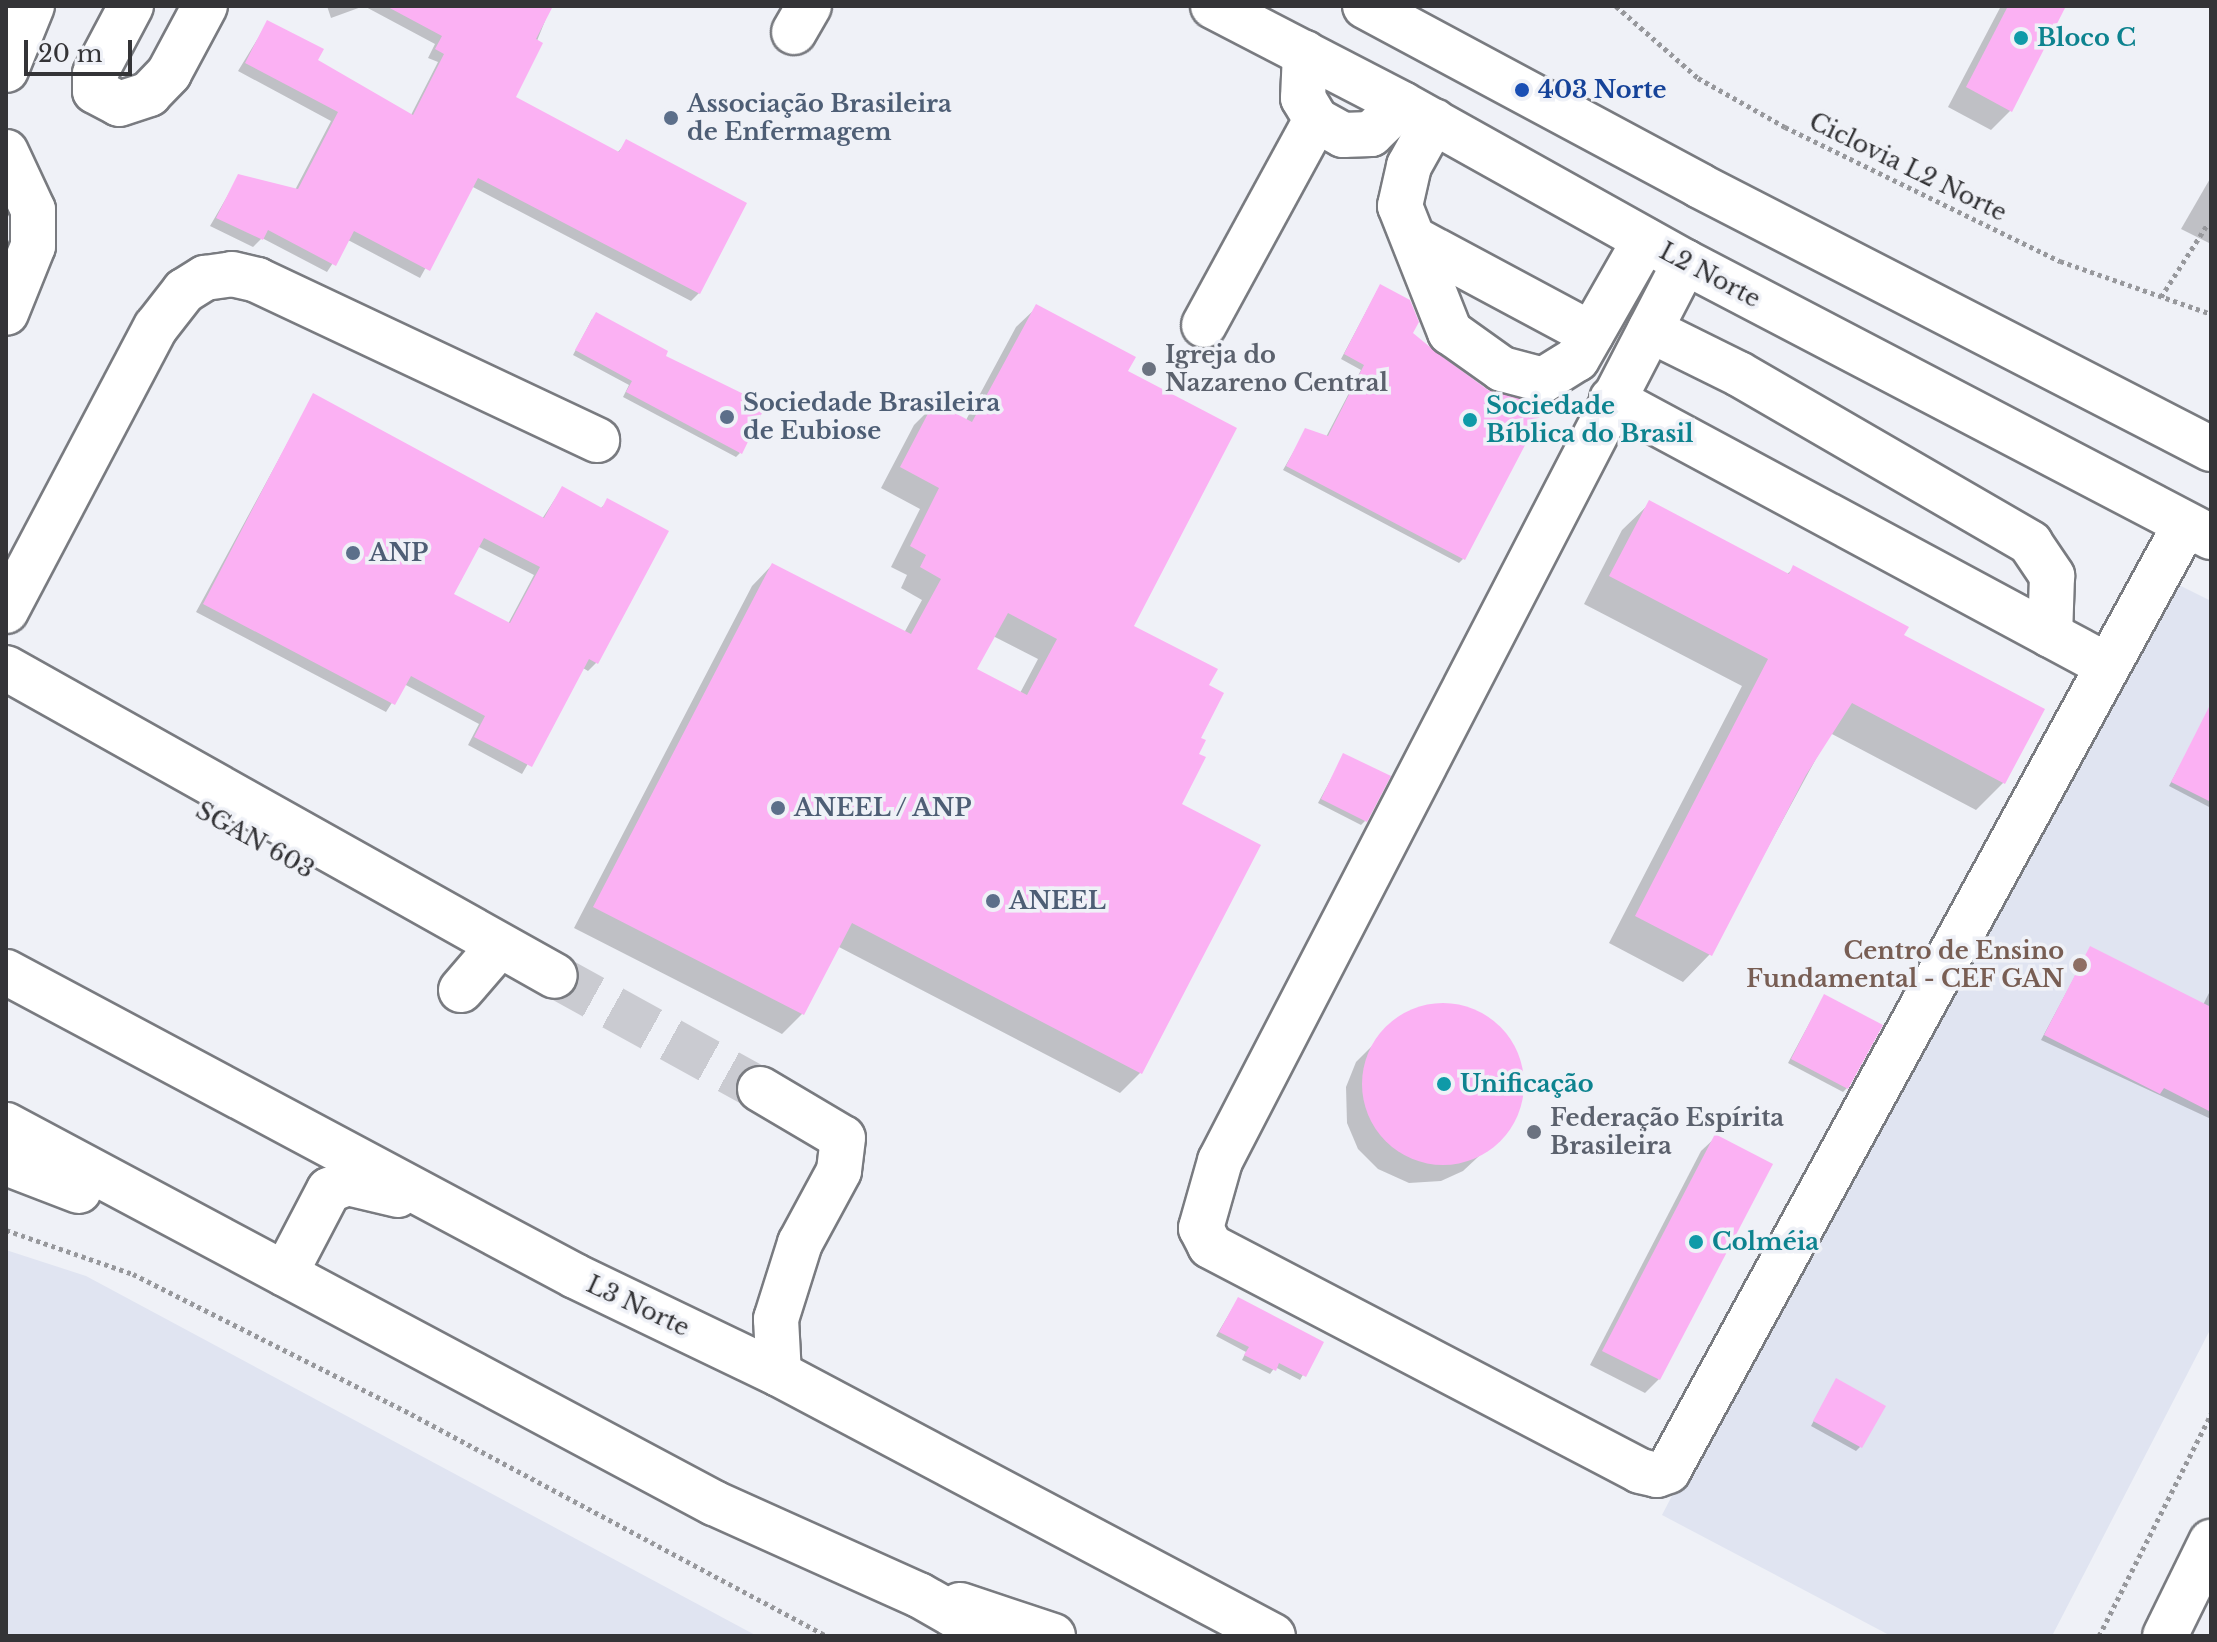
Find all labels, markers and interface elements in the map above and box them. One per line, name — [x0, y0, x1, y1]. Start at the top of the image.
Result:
scale bar — [28, 24, 136, 74]
place label: Bloco C — [2037, 24, 2136, 52]
marker: Bloco C — [2012, 29, 2030, 47]
text: 20 m — [38, 39, 103, 68]
place label: 403 Norte — [1538, 76, 1667, 104]
marker: 403 Norte — [1513, 81, 1531, 99]
place label: Associação Brasileira de Enfermagem — [687, 90, 952, 146]
street label: Ciclovia L2 Norte — [1804, 107, 2012, 227]
marker: Associação Brasileira de Enfermagem — [662, 109, 680, 127]
street label: L2 Norte — [1655, 236, 1765, 314]
place label: Igreja do Nazareno Central — [1165, 341, 1388, 397]
marker: Igreja do Nazareno Central — [1140, 360, 1158, 378]
place label: Sociedade Brasileira de Eubiose — [743, 389, 1000, 445]
place label: Sociedade Bíblica do Brasil — [1486, 392, 1694, 448]
marker: Sociedade Brasileira de Eubiose — [718, 408, 736, 426]
marker: Sociedade Bíblica do Brasil — [1461, 411, 1479, 429]
place label: ANP — [369, 539, 428, 567]
marker: ANP — [344, 544, 362, 562]
place label: ANEEL / ANP — [794, 794, 974, 822]
street label: SGAN 603 — [191, 796, 319, 884]
marker: ANEEL / ANP — [769, 799, 787, 817]
place label: ANEEL — [1009, 887, 1106, 915]
marker: ANEEL — [984, 892, 1002, 910]
place label: Centro de Ensino Fundamental - CEF GAN — [1746, 937, 2064, 993]
marker: Centro de Ensino Fundamental - CEF GAN — [2071, 956, 2089, 974]
place label: Unificação — [1460, 1070, 1594, 1098]
marker: Unificação — [1435, 1075, 1453, 1093]
place label: Federação Espírita Brasileira — [1550, 1104, 1784, 1160]
marker: Federação Espírita Brasileira — [1525, 1123, 1543, 1141]
place label: Colméia — [1712, 1228, 1819, 1256]
marker: Colméia — [1687, 1233, 1705, 1251]
street label: L3 Norte — [582, 1270, 694, 1342]

